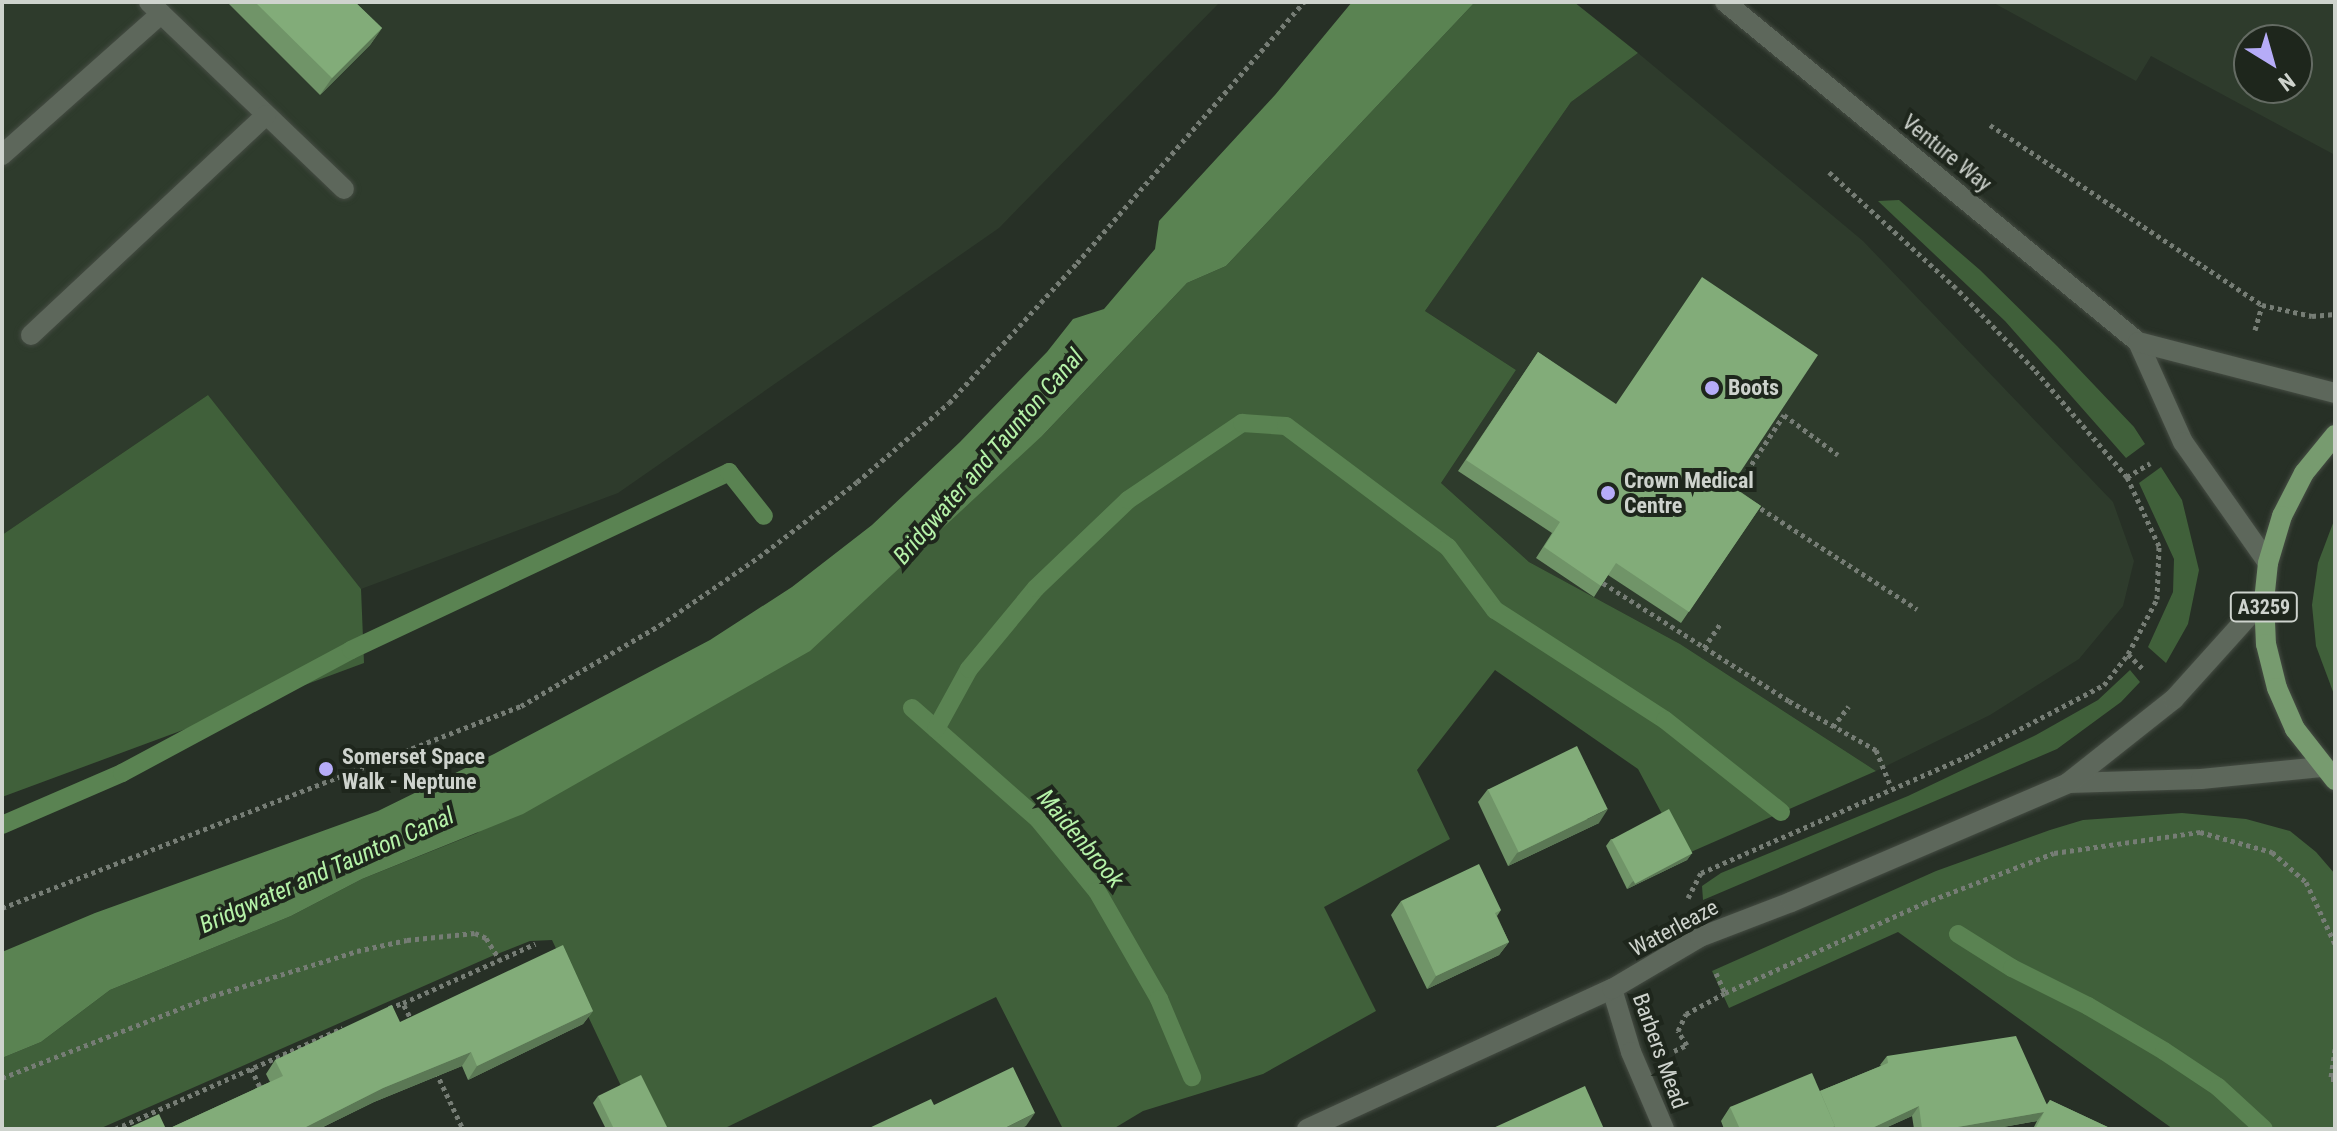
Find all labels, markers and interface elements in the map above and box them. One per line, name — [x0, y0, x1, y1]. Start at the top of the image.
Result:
north arrow — [2233, 24, 2313, 104]
text: N — [2274, 68, 2299, 96]
street label: Venture Way — [1897, 109, 1997, 197]
water label: Bridgwater and Taunton Canal — [888, 343, 1090, 571]
place label: Boots — [1728, 375, 1779, 401]
marker: Boots — [1703, 379, 1721, 397]
place label: Crown Medical Centre — [1624, 467, 1754, 518]
marker: Crown Medical Centre — [1599, 484, 1617, 502]
road number: A3259 — [2228, 591, 2300, 623]
place label: Somerset Space Walk - Neptune — [342, 743, 485, 794]
marker: Somerset Space Walk - Neptune — [317, 760, 335, 778]
water label: Maidenbrook — [1030, 784, 1130, 894]
water label: Bridgwater and Taunton Canal — [195, 802, 459, 940]
street label: Waterleaze — [1625, 894, 1723, 962]
street label: Barbers Mead — [1627, 990, 1693, 1112]

